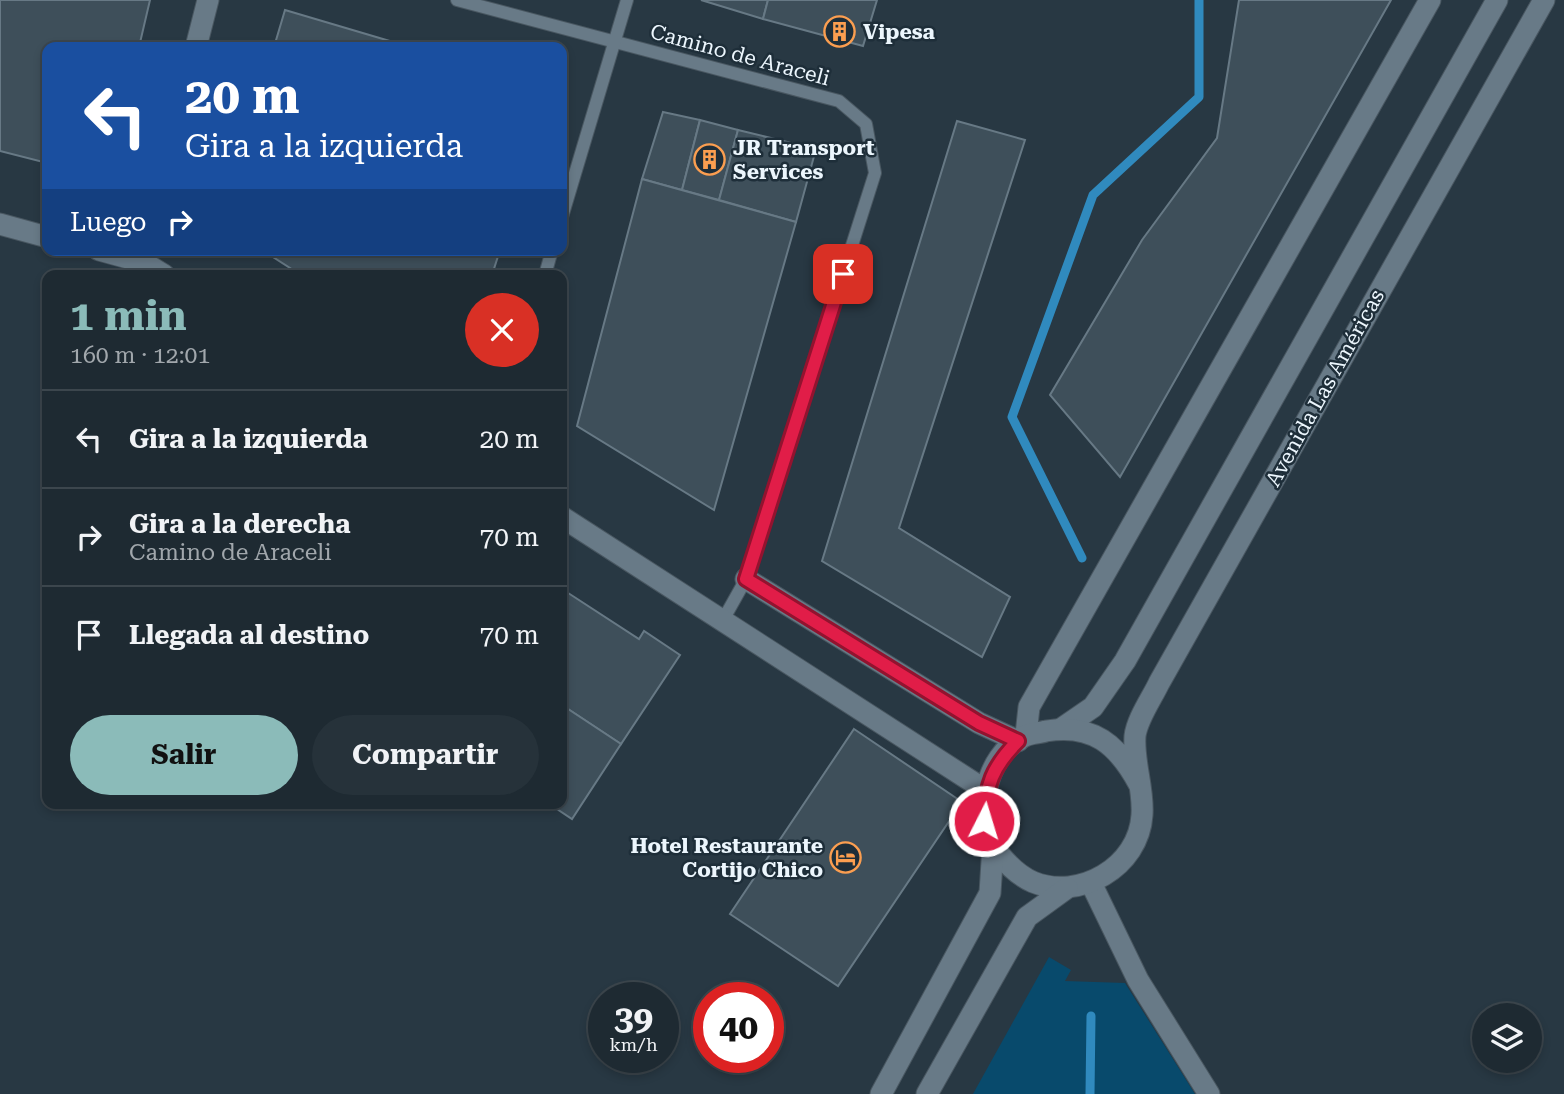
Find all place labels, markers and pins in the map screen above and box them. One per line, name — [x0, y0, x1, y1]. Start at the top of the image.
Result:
building icon: Vipesa — [823, 15, 857, 49]
place label: Vipesa — [863, 20, 936, 44]
place label: JR Transport Services — [733, 136, 875, 184]
building icon: JR Transport Services — [693, 143, 727, 177]
pin — [813, 244, 873, 304]
place label: Hotel Restaurante Cortijo Chico — [630, 834, 823, 882]
hotel icon: Hotel Restaurante Cortijo Chico — [829, 841, 863, 875]

